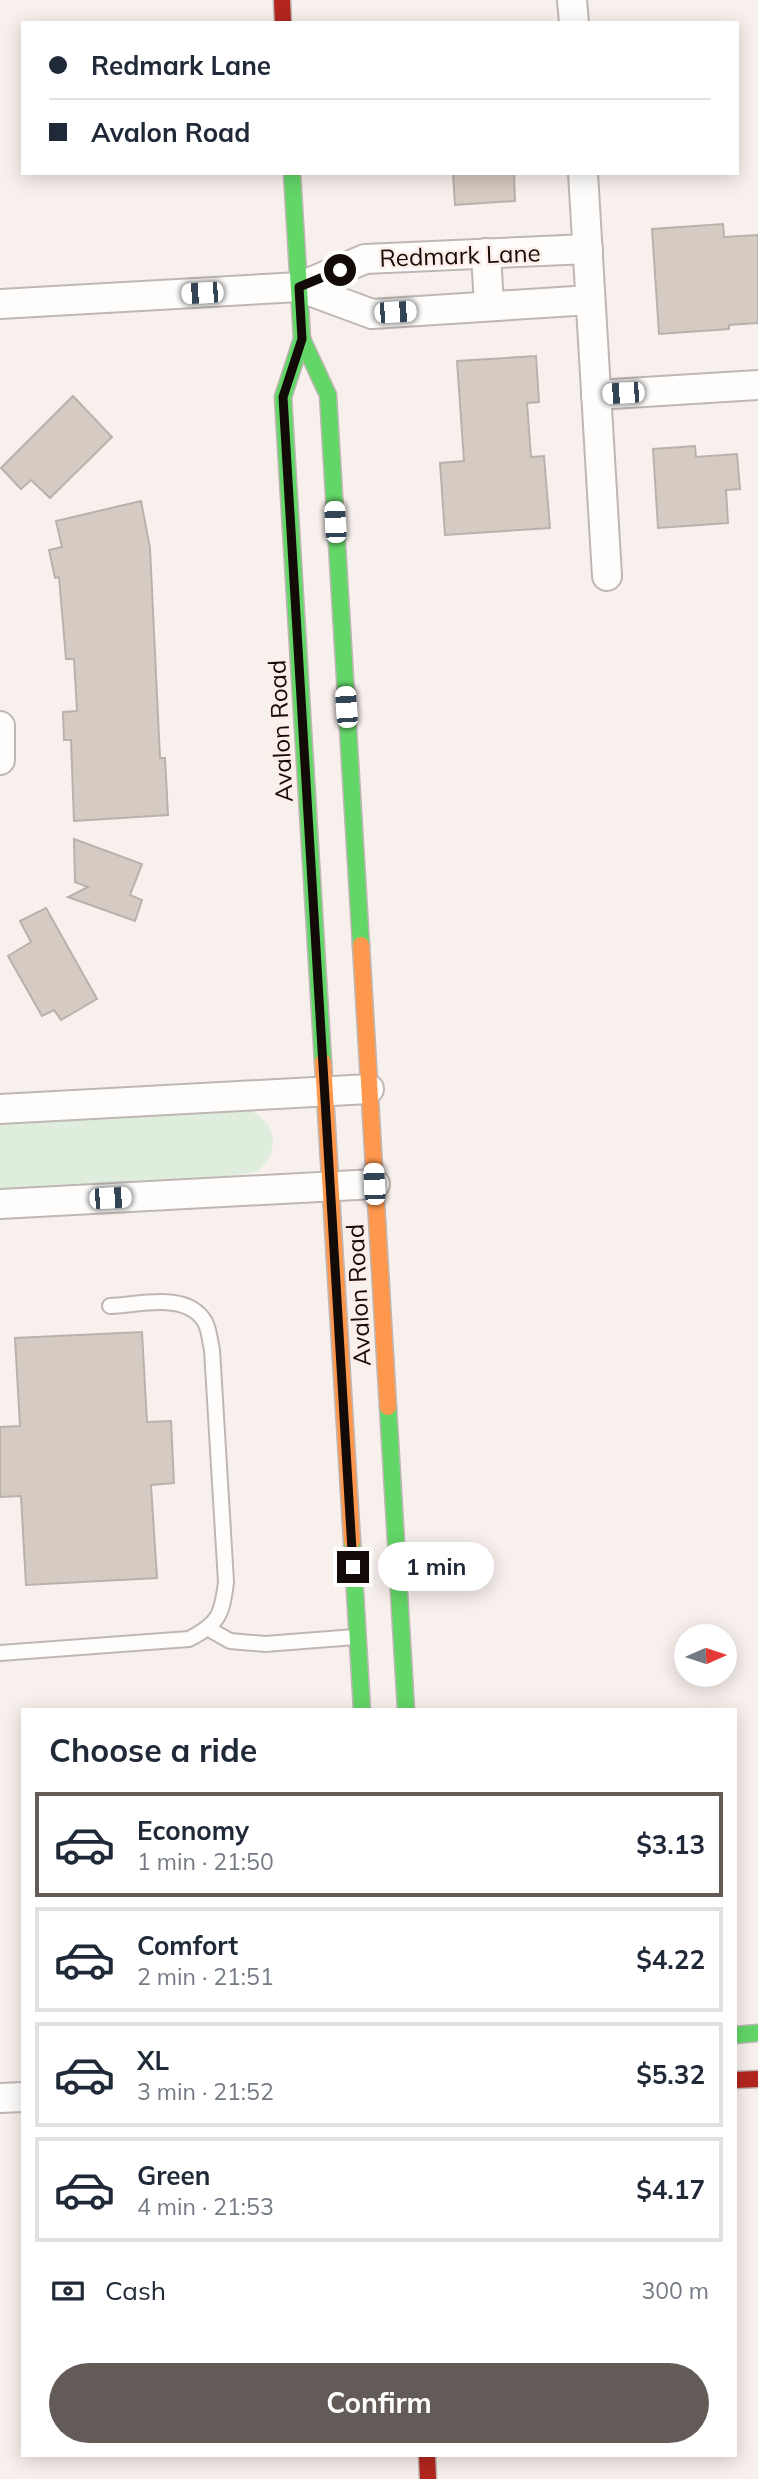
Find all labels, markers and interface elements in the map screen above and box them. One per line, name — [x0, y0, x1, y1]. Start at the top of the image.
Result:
text: Redmark Lane — [91, 49, 271, 82]
text: Avalon Road — [91, 116, 250, 149]
street label: Redmark Lane — [379, 237, 541, 273]
route start — [324, 254, 356, 286]
car — [181, 281, 224, 305]
car — [374, 300, 417, 324]
car — [602, 381, 645, 405]
car — [324, 500, 347, 544]
street label: Avalon Road — [261, 659, 299, 803]
car — [335, 685, 358, 729]
car — [363, 1162, 386, 1206]
car — [89, 1186, 132, 1210]
street label: Avalon Road — [339, 1223, 377, 1367]
callout: 1 min — [378, 1542, 493, 1592]
route end — [337, 1551, 369, 1583]
text: 1 min — [406, 1552, 466, 1581]
north arrow — [674, 1624, 737, 1687]
map controls — [674, 1624, 737, 1687]
text: Choose a ride — [49, 1730, 257, 1770]
icon: car — [53, 1813, 116, 1876]
text: Economy — [137, 1814, 249, 1847]
text: $3.13 — [636, 1828, 705, 1861]
text: 1 min · 21:50 — [137, 1847, 274, 1876]
icon: car — [53, 1928, 116, 1991]
text: Comfort — [137, 1929, 238, 1962]
text: $4.22 — [636, 1943, 705, 1976]
text: 2 min · 21:51 — [137, 1962, 274, 1991]
icon: car — [53, 2043, 116, 2106]
text: XL — [137, 2044, 169, 2077]
text: $5.32 — [636, 2058, 705, 2091]
text: 3 min · 21:52 — [137, 2077, 274, 2106]
icon: car — [53, 2158, 116, 2221]
text: Green — [137, 2159, 210, 2192]
text: $4.17 — [636, 2173, 705, 2206]
text: 4 min · 21:53 — [137, 2192, 274, 2221]
icon: cash — [49, 2272, 87, 2310]
text: Cash — [105, 2274, 166, 2307]
text: 300 m — [641, 2276, 709, 2305]
button: Confirm — [49, 2363, 709, 2443]

